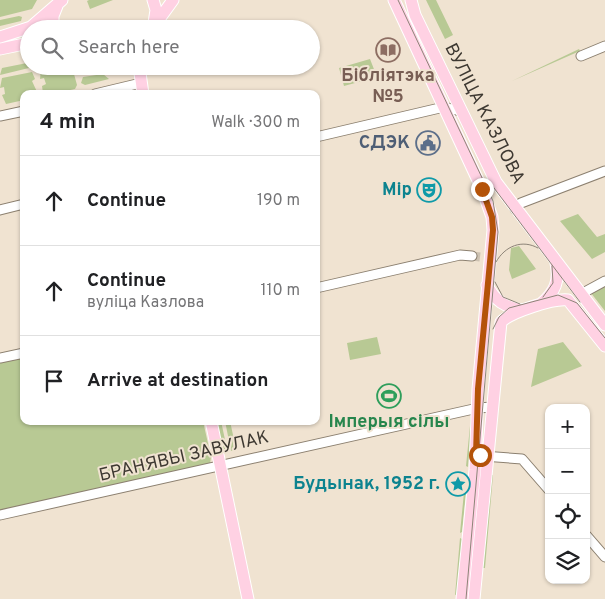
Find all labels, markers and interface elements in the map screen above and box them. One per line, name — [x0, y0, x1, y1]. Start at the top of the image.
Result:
search box — [20, 20, 320, 75]
icon: search — [38, 34, 66, 62]
text: Search here — [78, 36, 180, 60]
library icon: Бібліятэка №5 — [375, 37, 401, 63]
street label: ВУЛІЦА КАЗЛОВА — [439, 40, 529, 188]
place label: Бібліятэка №5 — [341, 65, 435, 109]
text: 4 min — [40, 109, 96, 136]
text: Walk · 300 m — [211, 113, 300, 133]
public building icon: СДЭК — [415, 130, 441, 156]
place label: СДЭК — [359, 132, 410, 155]
theatre icon: Мір — [416, 177, 442, 203]
route end — [471, 178, 494, 201]
place label: Мір — [382, 179, 412, 202]
icon: ahead — [40, 187, 68, 215]
text: Continue — [87, 189, 166, 213]
text: 190 m — [257, 191, 300, 211]
text: Continue — [87, 269, 166, 293]
icon: ahead — [40, 277, 68, 305]
text: 110 m — [260, 281, 300, 301]
text: вуліца Казлова — [87, 293, 204, 313]
icon: arrive — [40, 367, 68, 395]
text: Arrive at destination — [87, 369, 268, 393]
sports icon: Імперыя сілы — [376, 383, 402, 409]
map controls — [545, 404, 590, 584]
button: + — [545, 404, 590, 449]
place label: Імперыя сілы — [328, 411, 450, 434]
street label: БРАНЯВЫ ЗАВУЛАК — [97, 426, 271, 488]
route start — [469, 444, 492, 467]
button: − — [545, 449, 590, 494]
place icon: Будынак, 1952 г. — [445, 471, 471, 497]
place label: Будынак, 1952 г. — [293, 473, 440, 496]
button: locate — [545, 494, 590, 539]
button: layers — [545, 539, 590, 584]

